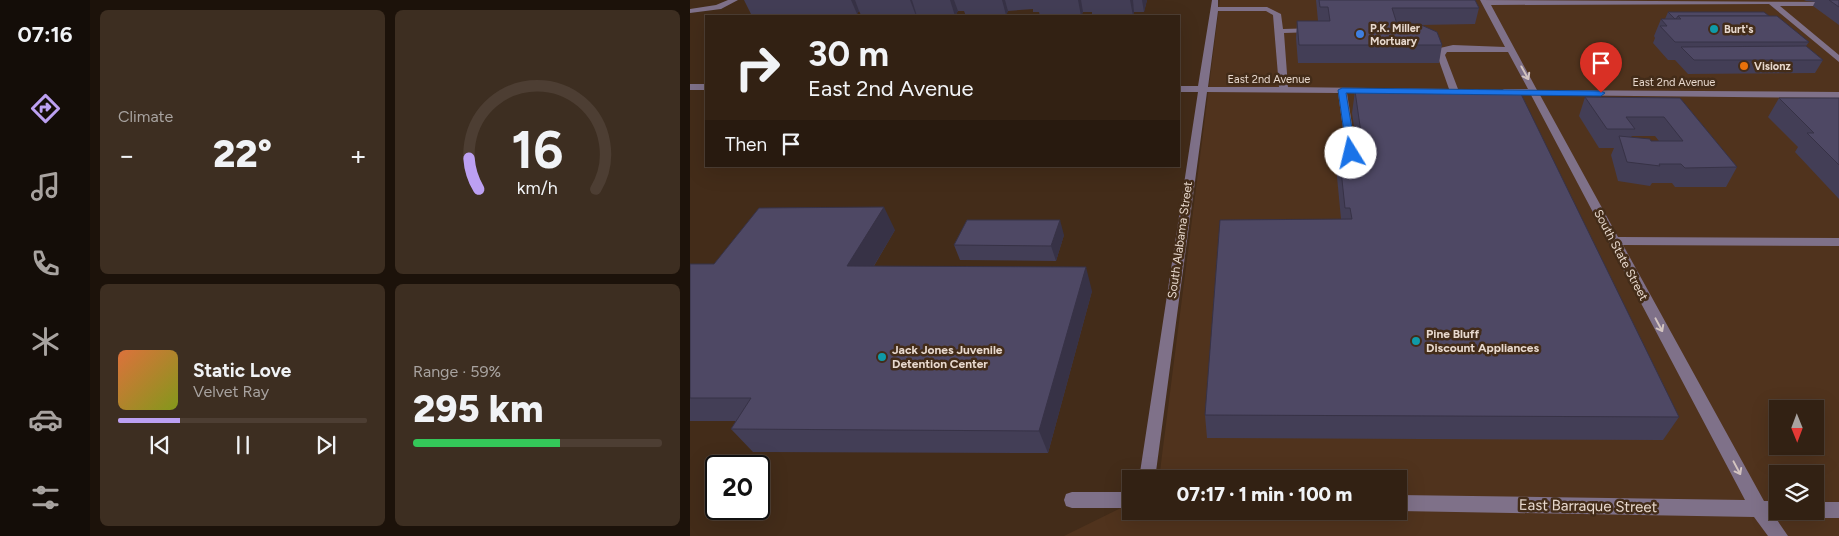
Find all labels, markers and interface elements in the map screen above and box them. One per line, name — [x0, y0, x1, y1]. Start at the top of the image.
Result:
text: 07:16 — [17, 21, 73, 48]
place label: P.K. Miller Mortuary — [1370, 22, 1421, 48]
marker: Burt's — [1708, 23, 1720, 35]
place label: Burt's — [1724, 23, 1753, 36]
marker: P.K. Miller Mortuary — [1354, 28, 1366, 40]
text: 30 m — [808, 33, 889, 75]
icon: right — [725, 35, 790, 100]
pin — [1580, 42, 1622, 93]
icon: arrive — [1587, 49, 1615, 77]
marker: Visionz — [1738, 60, 1750, 72]
place label: Visionz — [1754, 60, 1791, 73]
one-way arrow — [1521, 66, 1531, 80]
street label: East 2nd Avenue — [1228, 73, 1310, 86]
text: East 2nd Avenue — [808, 75, 974, 102]
street label: East 2nd Avenue — [1633, 76, 1715, 89]
icon: directions — [28, 91, 63, 126]
text: Climate — [118, 107, 173, 126]
text: 16 — [511, 119, 564, 181]
position arrow — [1324, 126, 1376, 178]
icon: arrive — [777, 130, 805, 158]
text: 22° — [213, 131, 272, 177]
text: Then — [725, 133, 767, 156]
text: − — [118, 138, 135, 172]
text: + — [350, 138, 367, 172]
icon: music — [28, 169, 63, 204]
text: km/h — [517, 177, 558, 198]
street label: South Alabama Street — [1165, 180, 1195, 299]
street label: South State Street — [1591, 207, 1651, 303]
icon: phone — [28, 246, 63, 281]
one-way arrow — [1655, 317, 1665, 331]
icon: climate — [28, 324, 63, 359]
place label: Pine Bluff Discount Appliances — [1426, 327, 1539, 355]
marker: Pine Bluff Discount Appliances — [1410, 335, 1422, 347]
place label: Jack Jones Juvenile Detention Center — [892, 343, 1003, 371]
marker: Jack Jones Juvenile Detention Center — [876, 351, 888, 363]
text: Static Love — [193, 359, 291, 382]
text: Range · 59% — [413, 362, 501, 381]
text: Velvet Ray — [193, 382, 269, 401]
text: 295 km — [413, 386, 544, 432]
north arrow — [1769, 400, 1824, 455]
map controls — [1769, 400, 1824, 520]
icon: car — [28, 402, 63, 437]
icon: previous — [146, 431, 174, 459]
icon: pause — [229, 431, 257, 459]
icon: next — [312, 431, 340, 459]
speed limit sign: 20 — [705, 455, 770, 520]
one-way arrow — [1732, 460, 1742, 475]
button: layers — [1769, 465, 1824, 520]
icon: filters — [28, 480, 63, 515]
text: 07:17 · 1 min · 100 m — [1177, 483, 1352, 506]
street label: East Barraque Street — [1519, 496, 1658, 516]

